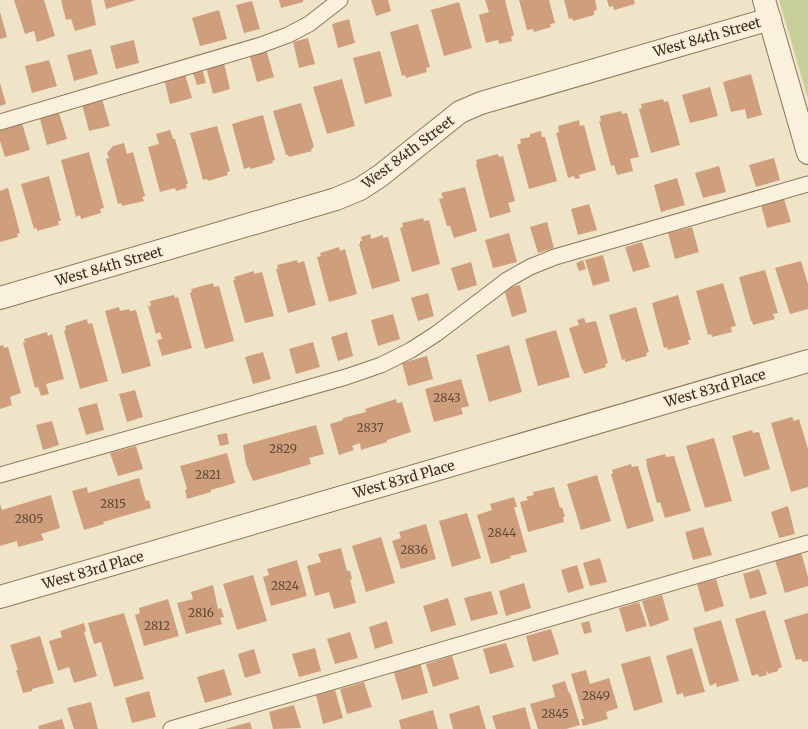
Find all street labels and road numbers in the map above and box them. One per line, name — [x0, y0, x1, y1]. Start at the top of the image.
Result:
street label: West 84th Street — [650, 13, 763, 61]
street label: West 84th Street — [357, 111, 458, 193]
street label: West 84th Street — [52, 242, 165, 290]
street label: West 83rd Place — [661, 365, 768, 411]
street label: West 83rd Place — [350, 456, 457, 502]
street label: West 83rd Place — [39, 547, 146, 593]

